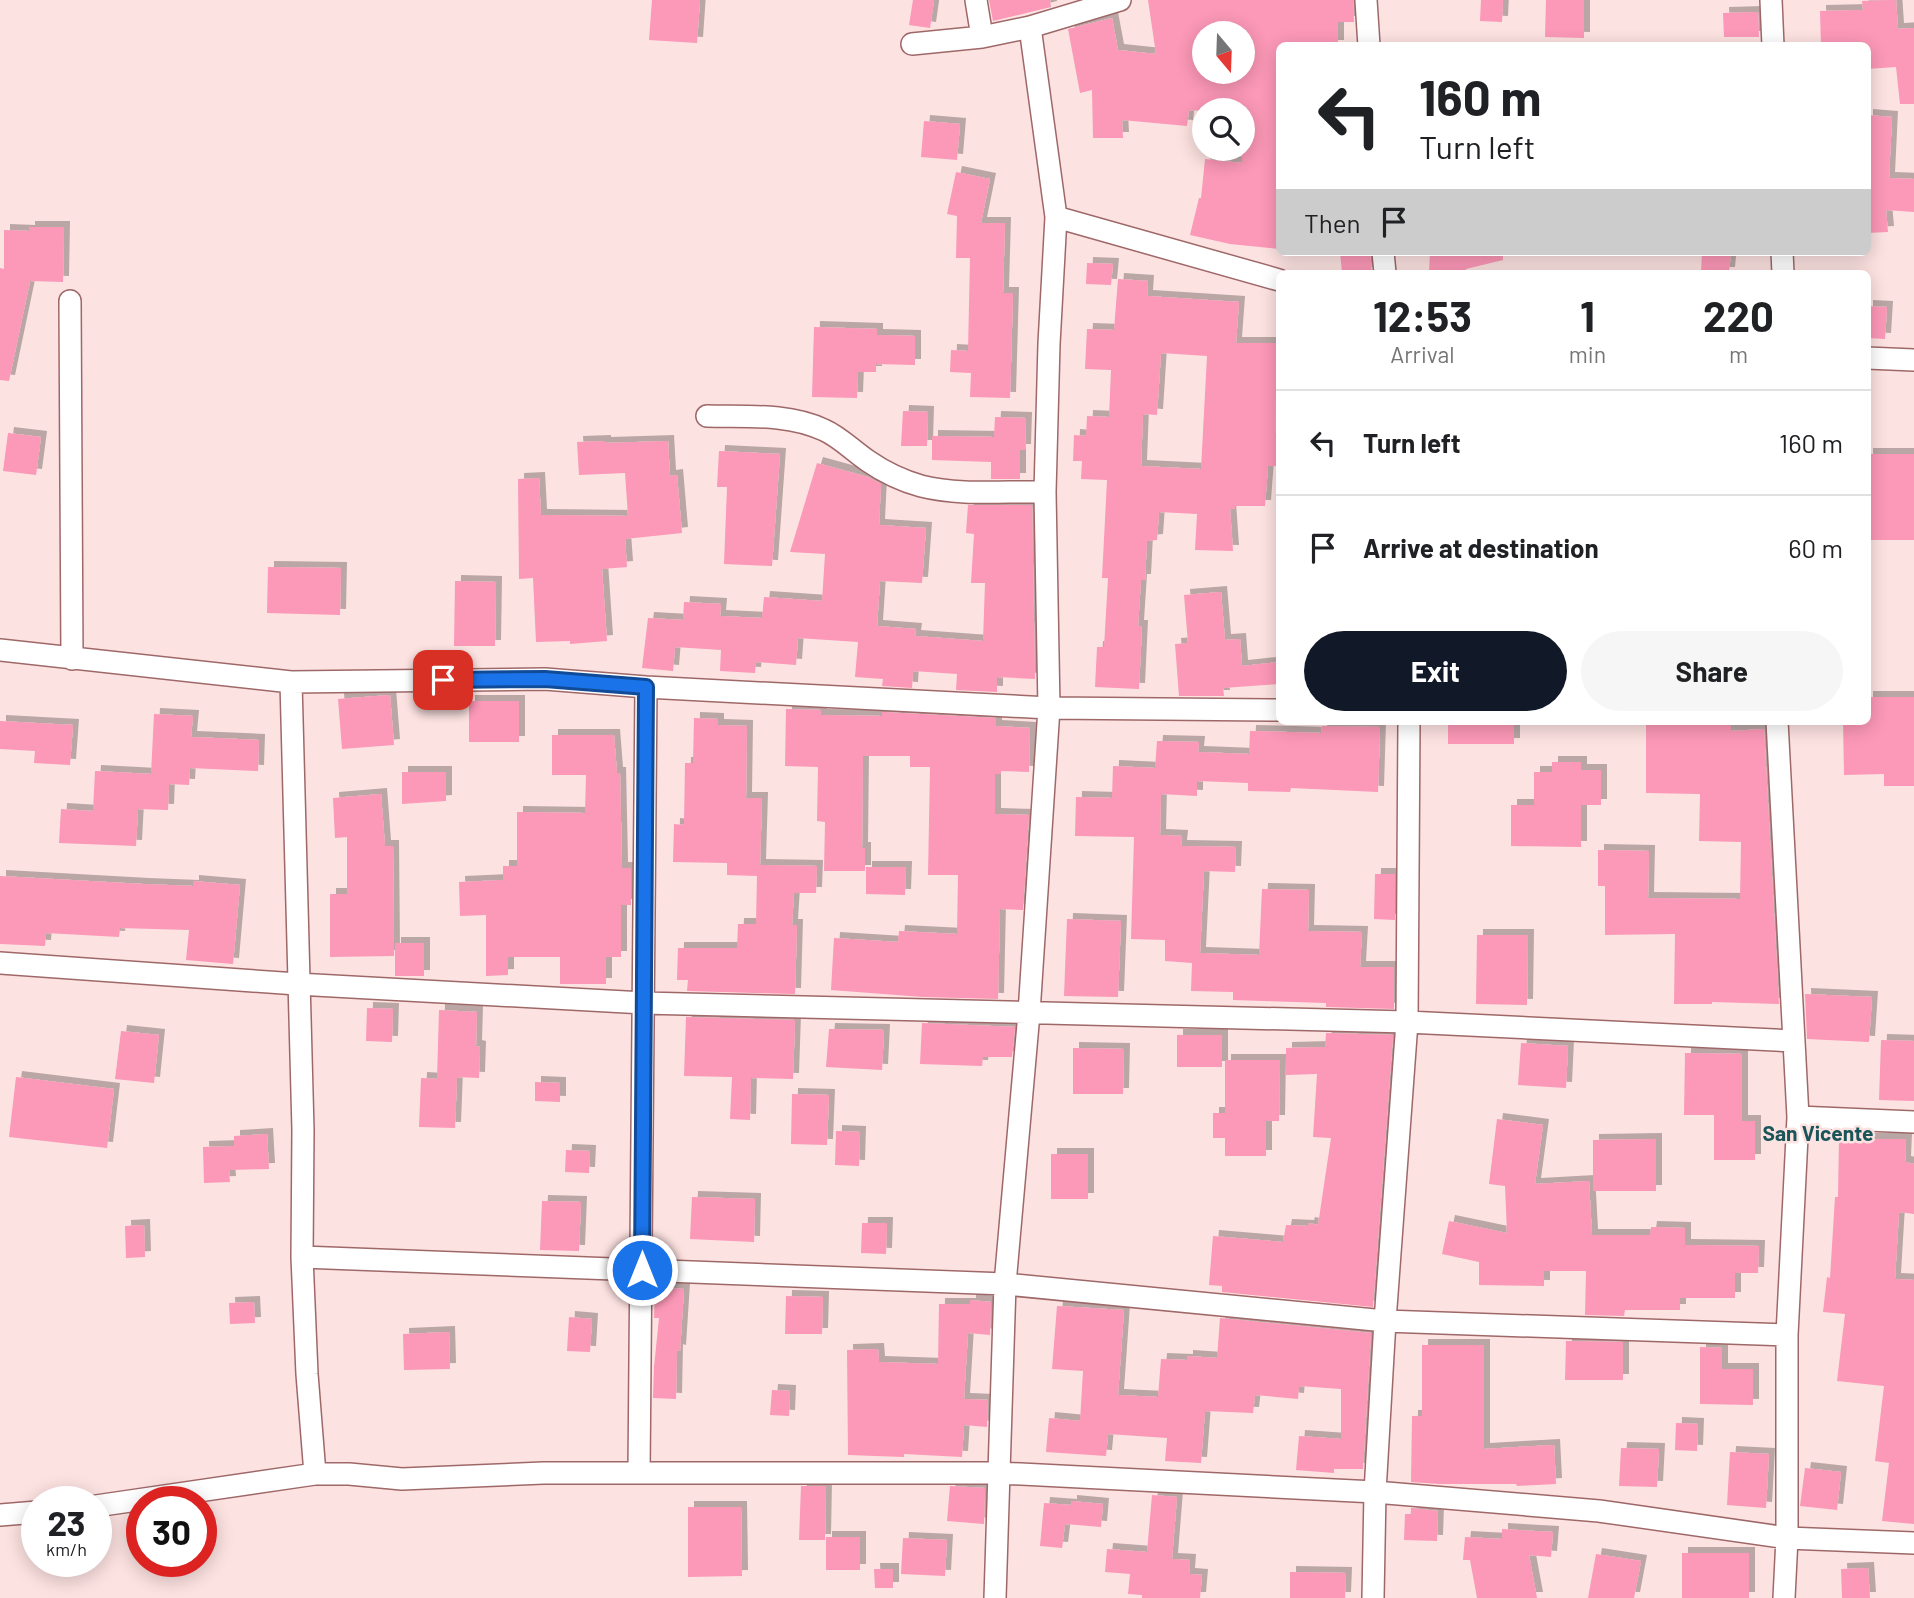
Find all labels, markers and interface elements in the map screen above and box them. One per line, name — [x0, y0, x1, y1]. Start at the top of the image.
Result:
north arrow — [1192, 21, 1255, 84]
map controls — [1192, 21, 1255, 161]
text: 160 m — [1419, 67, 1541, 126]
icon: left — [1304, 70, 1395, 161]
button: search — [1192, 98, 1255, 161]
text: Turn left — [1419, 127, 1536, 165]
icon: arrive — [1375, 203, 1413, 241]
text: Then — [1304, 207, 1361, 238]
text: 12:53 — [1373, 290, 1472, 340]
text: 1 — [1580, 290, 1595, 340]
text: 220 — [1703, 290, 1774, 340]
text: Arrival — [1390, 340, 1455, 368]
text: min — [1569, 340, 1606, 368]
text: m — [1729, 340, 1748, 368]
icon: left — [1304, 424, 1342, 462]
text: Turn left — [1363, 427, 1461, 458]
text: 160 m — [1779, 427, 1843, 458]
icon: arrive — [1304, 529, 1342, 567]
text: Arrive at destination — [1363, 532, 1599, 563]
text: 60 m — [1788, 532, 1843, 563]
button: Exit — [1304, 631, 1567, 711]
button: Share — [1581, 631, 1843, 711]
pin — [413, 650, 473, 710]
icon: arrive — [424, 661, 462, 699]
district label: San Vicente — [1763, 1120, 1873, 1145]
position arrow — [605, 1233, 679, 1307]
speed limit sign: 30 — [126, 1486, 217, 1577]
text: 23 — [47, 1501, 86, 1543]
text: km/h — [46, 1538, 87, 1560]

